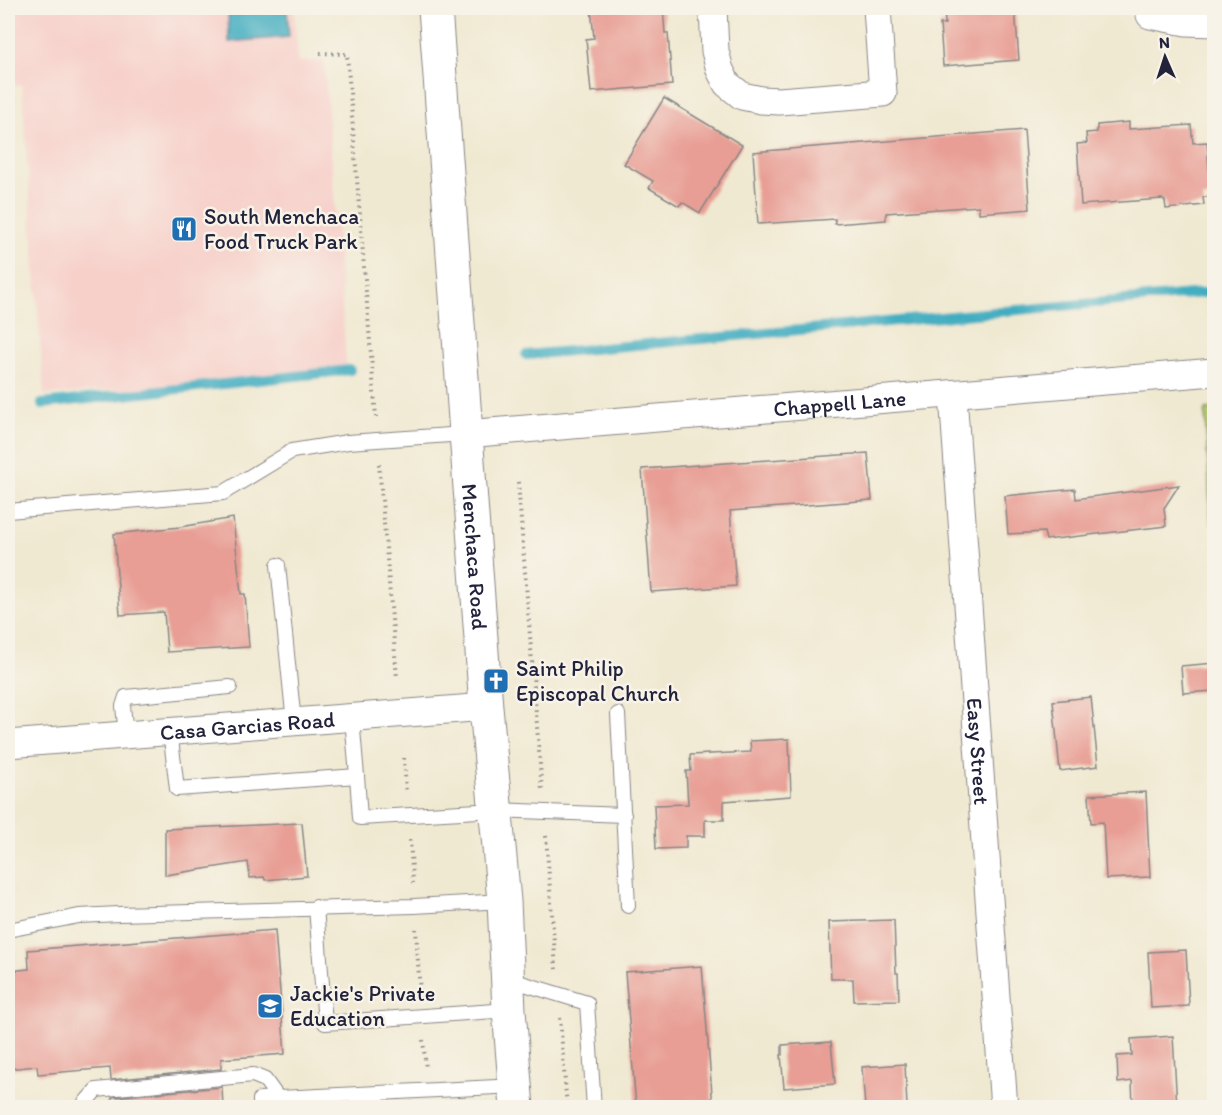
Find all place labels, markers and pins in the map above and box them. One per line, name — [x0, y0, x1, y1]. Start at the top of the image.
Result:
place label: South Menchaca Food Truck Park — [204, 203, 359, 255]
restaurant icon: South Menchaca Food Truck Park — [169, 214, 199, 244]
place label: Saint Philip Episcopal Church — [516, 655, 680, 707]
church icon: Saint Philip Episcopal Church — [481, 666, 511, 696]
place label: Jackie's Private Education — [290, 980, 435, 1032]
school or university icon: Jackie's Private Education — [255, 991, 285, 1021]

